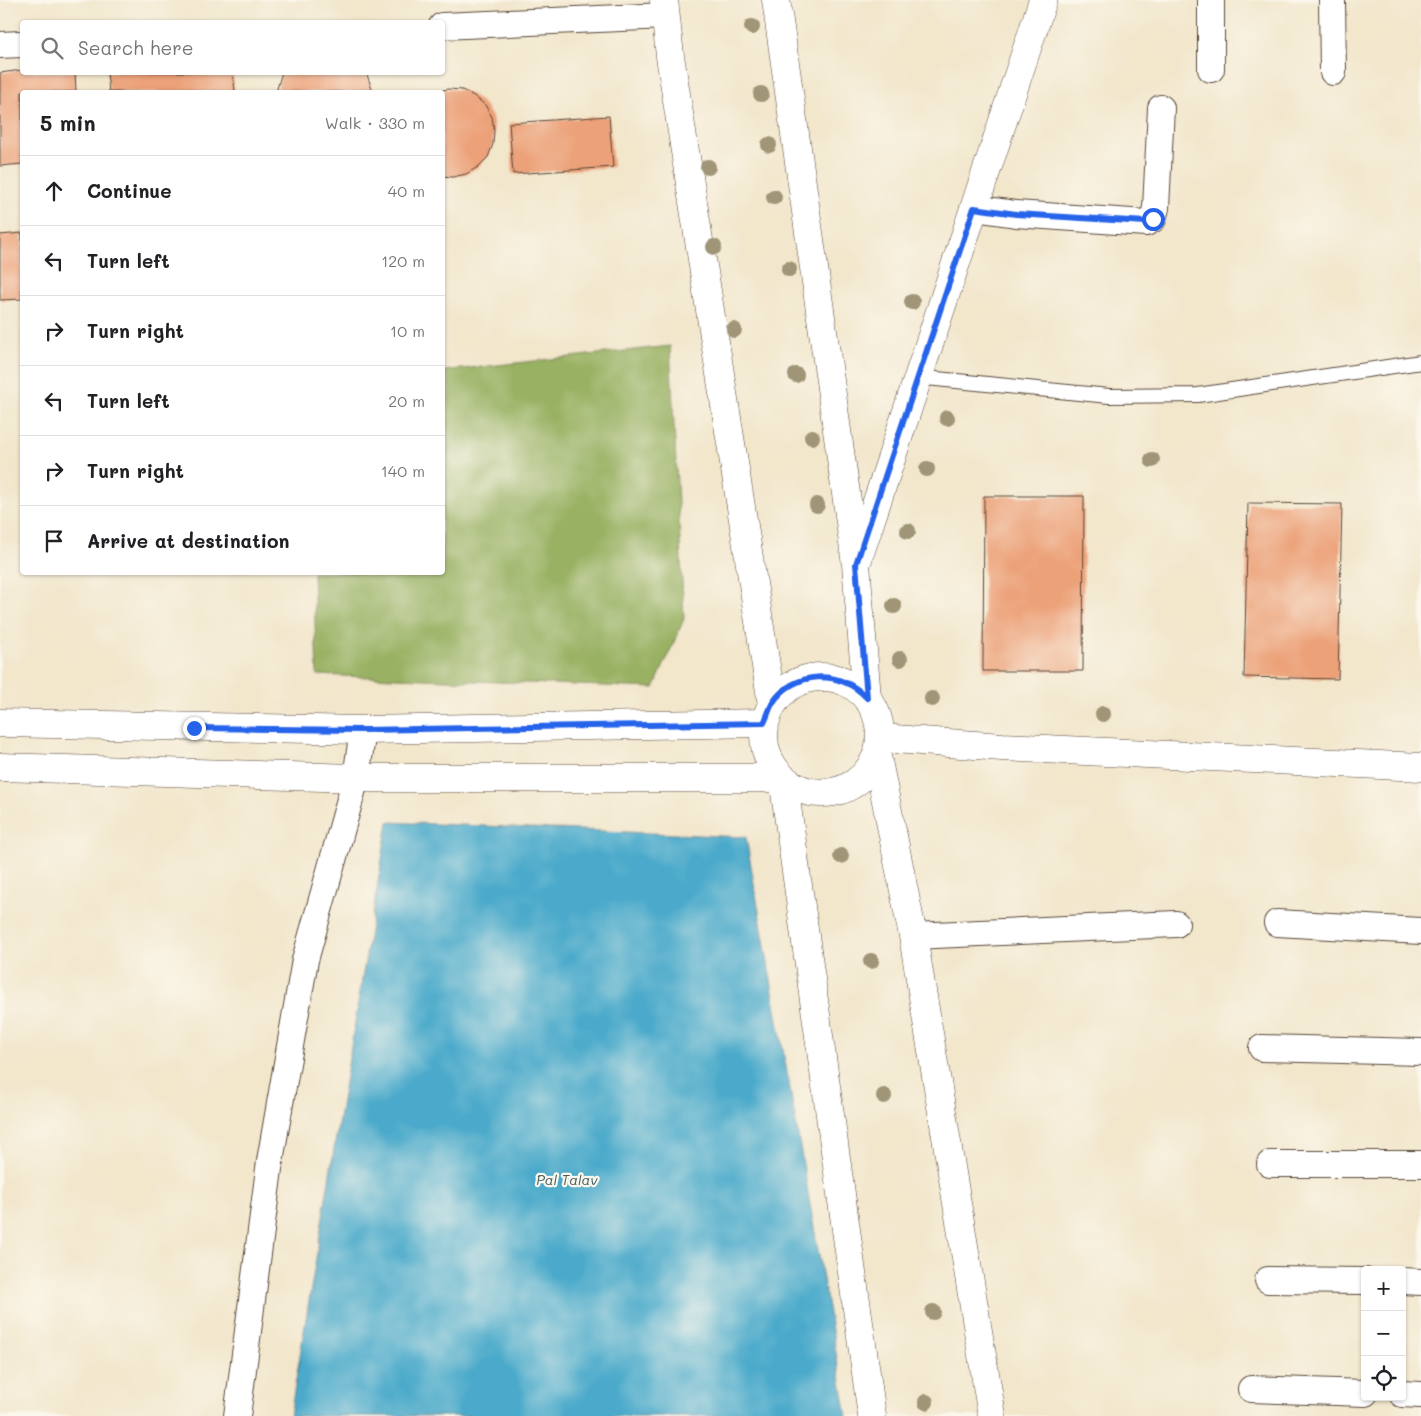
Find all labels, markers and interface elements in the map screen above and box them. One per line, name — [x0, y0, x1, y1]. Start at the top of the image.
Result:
search box — [20, 20, 445, 75]
icon: search — [38, 34, 66, 62]
text: Search here — [78, 35, 194, 60]
text: 5 min — [40, 109, 96, 136]
text: Walk · 330 m — [325, 112, 425, 133]
icon: ahead — [40, 177, 68, 205]
text: Continue — [87, 178, 172, 203]
text: 40 m — [388, 180, 425, 201]
route start — [1142, 208, 1165, 231]
icon: left — [40, 247, 68, 275]
text: Turn left — [87, 248, 170, 273]
text: 120 m — [381, 250, 425, 271]
icon: right — [40, 317, 68, 345]
text: Turn right — [87, 318, 184, 343]
text: 10 m — [390, 320, 425, 341]
icon: left — [40, 387, 68, 415]
text: Turn left — [87, 388, 170, 413]
text: 20 m — [388, 390, 425, 411]
icon: right — [40, 457, 68, 485]
text: Turn right — [87, 458, 184, 483]
text: 140 m — [381, 460, 425, 481]
icon: arrive — [40, 527, 68, 555]
text: Arrive at destination — [87, 528, 290, 553]
route end — [183, 717, 206, 740]
water label: Pal Talav — [536, 1170, 598, 1189]
map controls — [1361, 1266, 1406, 1401]
button: + — [1361, 1266, 1406, 1311]
button: − — [1361, 1311, 1406, 1356]
button: locate — [1361, 1356, 1406, 1401]

